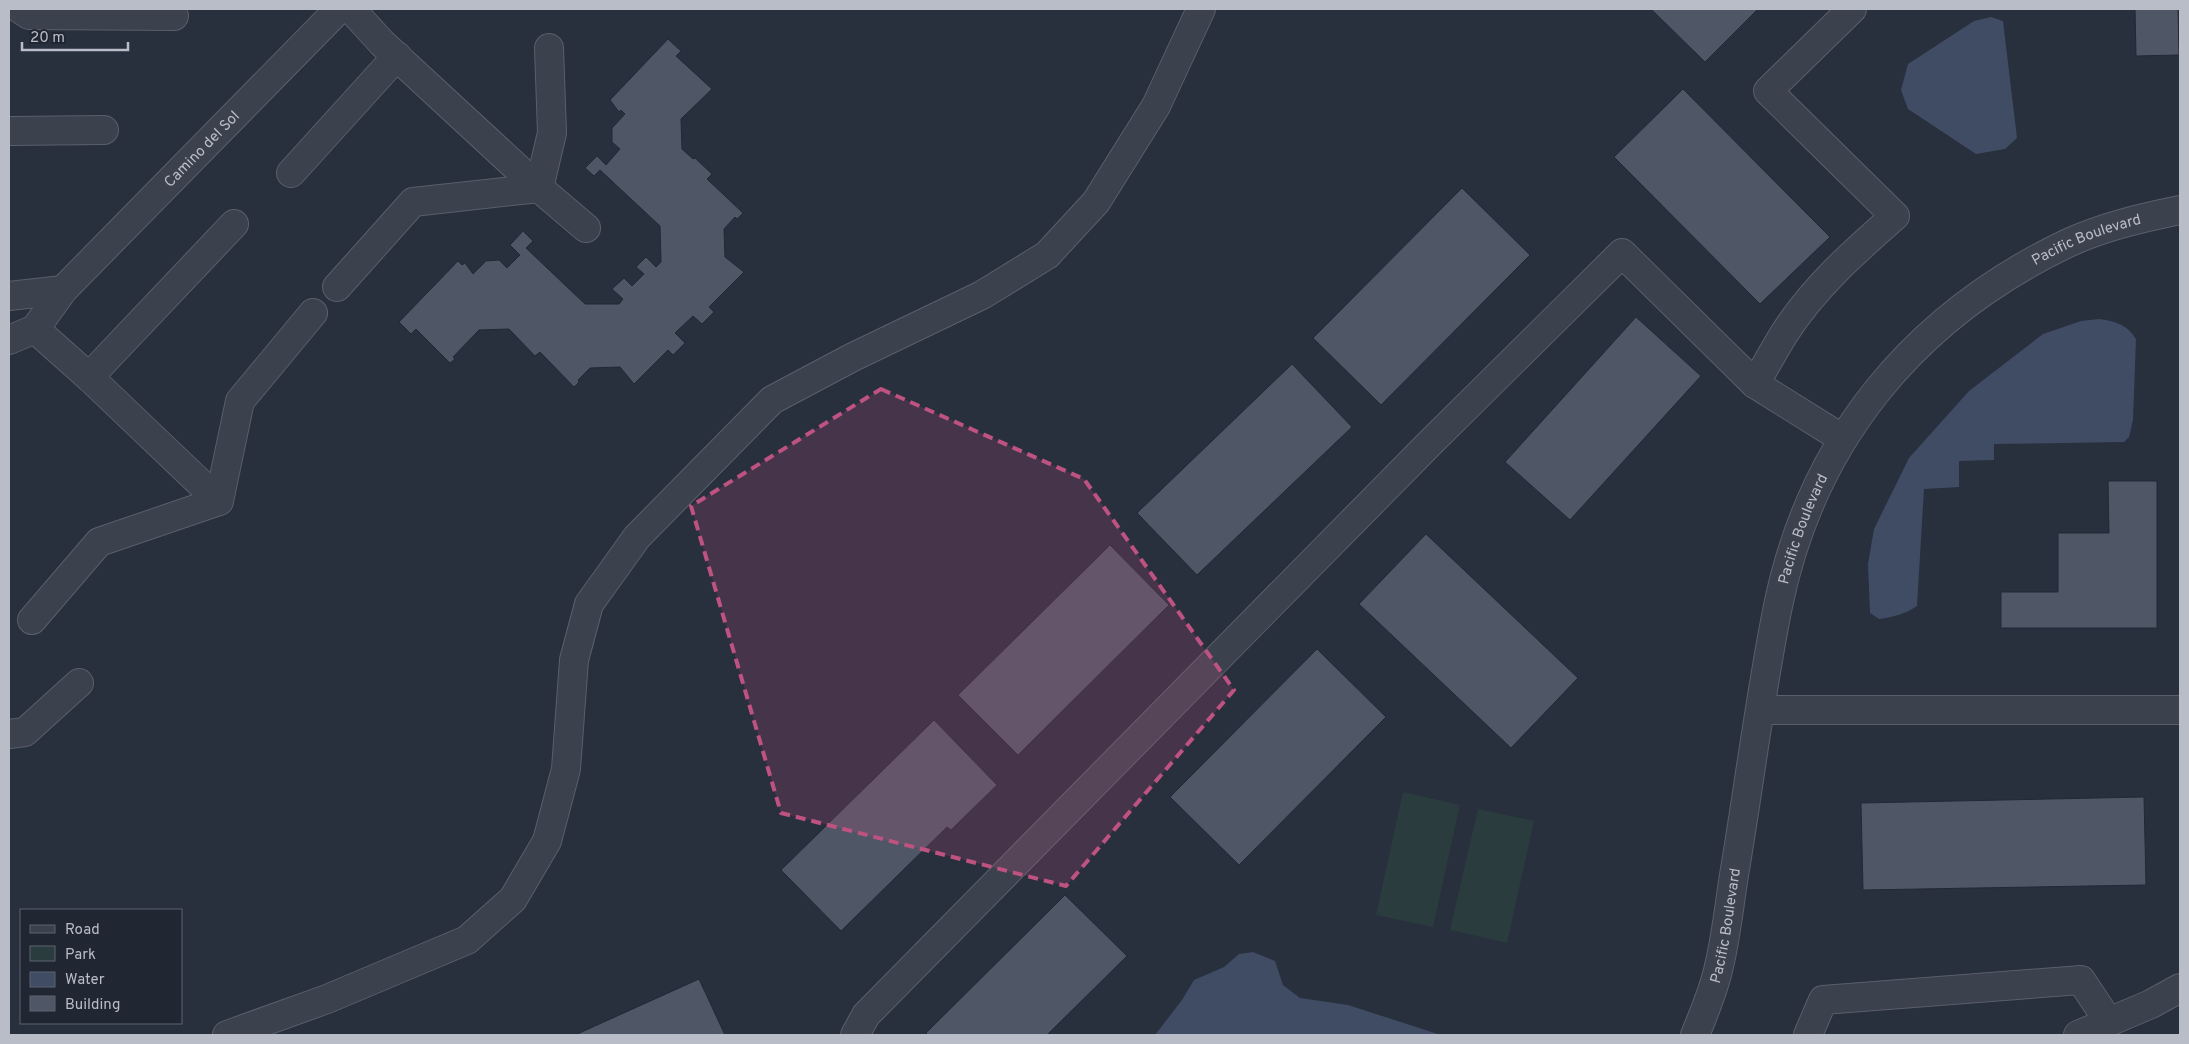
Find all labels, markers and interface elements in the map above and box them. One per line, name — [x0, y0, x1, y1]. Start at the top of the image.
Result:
scale bar — [22, 20, 129, 52]
text: 20 m — [30, 29, 65, 48]
street label: Camino del Sol — [161, 108, 244, 192]
street label: Pacific Boulevard — [2029, 211, 2143, 271]
street label: Pacific Boulevard — [1775, 471, 1833, 586]
street label: Pacific Boulevard — [1707, 867, 1746, 986]
legend — [20, 909, 182, 1024]
text: Road — [65, 921, 100, 940]
text: Park — [65, 946, 96, 965]
text: Water — [65, 971, 105, 990]
text: Building — [65, 996, 120, 1015]

